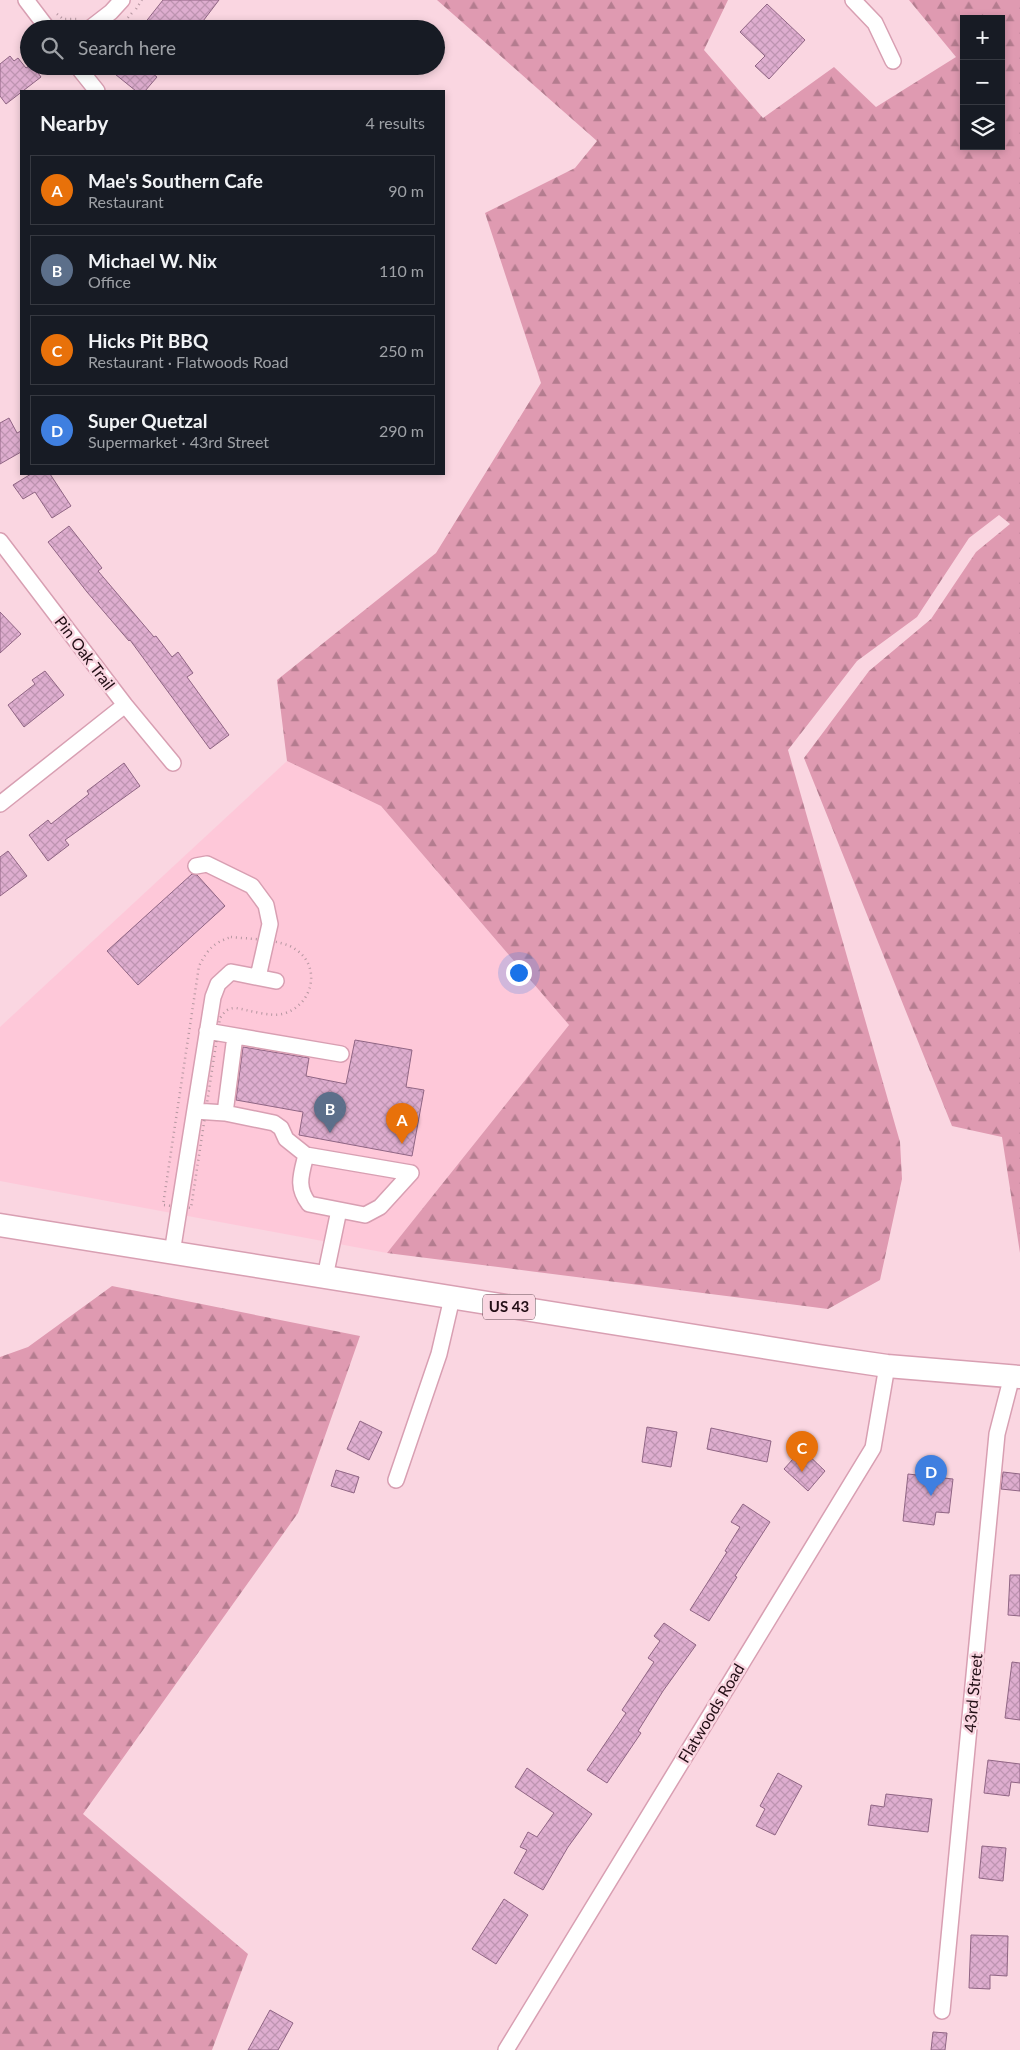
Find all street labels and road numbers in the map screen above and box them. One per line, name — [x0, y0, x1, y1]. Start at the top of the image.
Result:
street label: Pin Oak Trail — [51, 612, 119, 693]
road number: US 43 — [483, 1294, 535, 1320]
street label: 43rd Street — [960, 1652, 985, 1733]
street label: Flatwoods Road — [673, 1660, 748, 1766]

